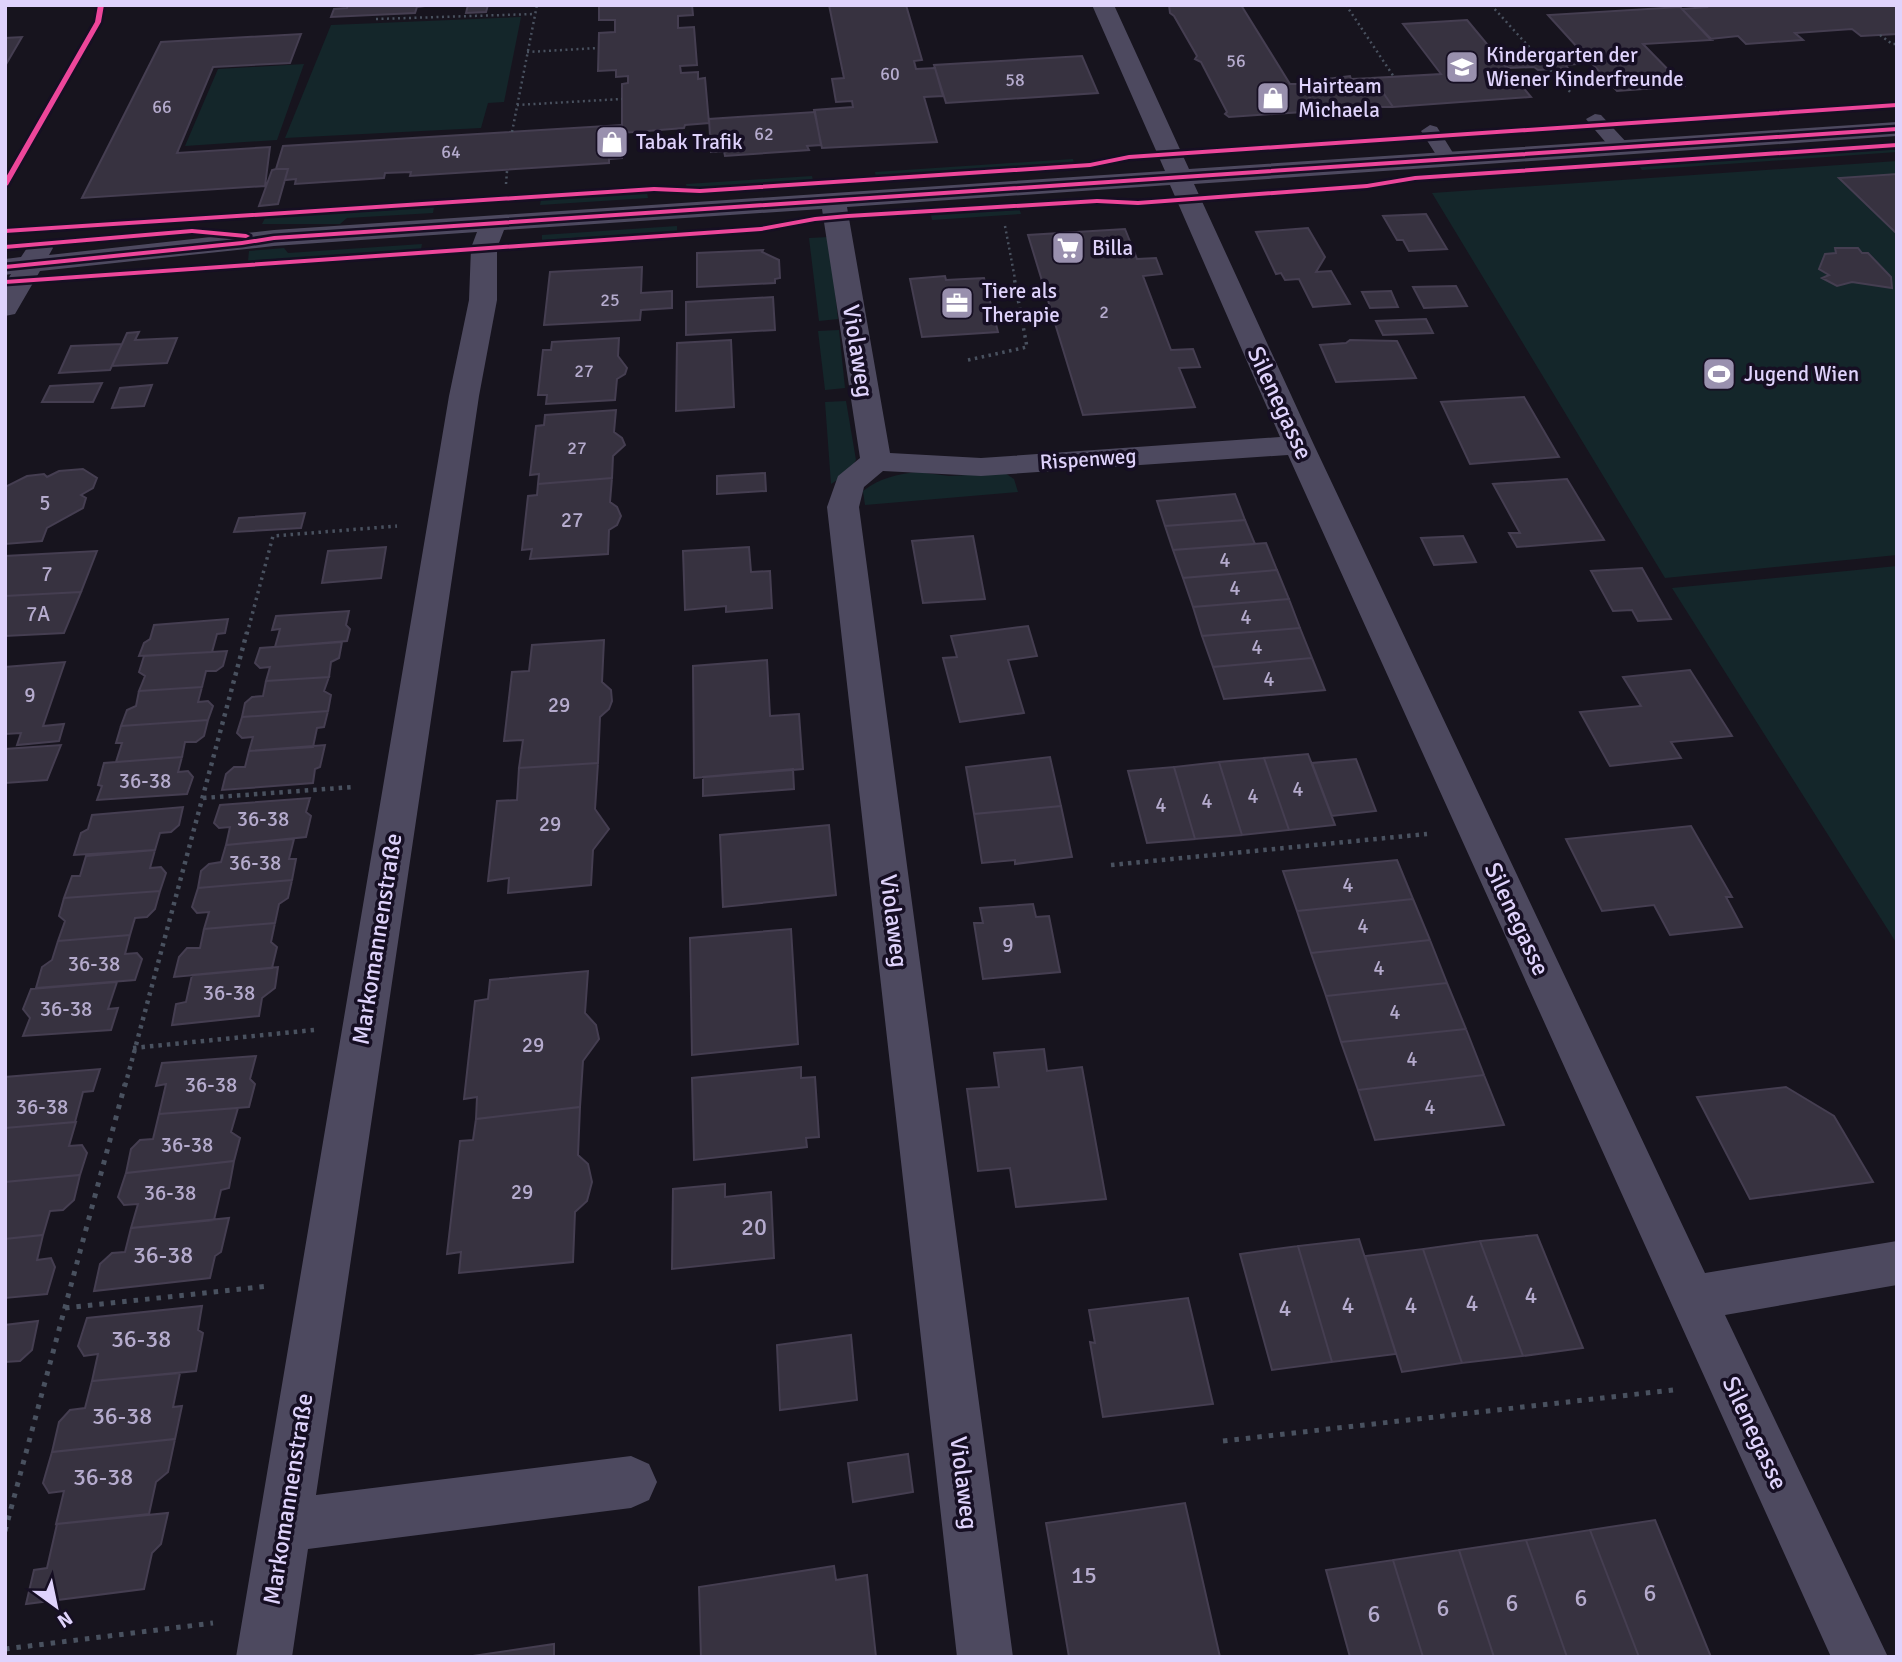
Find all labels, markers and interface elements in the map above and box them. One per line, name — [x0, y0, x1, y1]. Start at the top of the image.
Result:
place label: Kindergarten der Wiener Kinderfreunde — [1486, 42, 1684, 92]
school or university icon: Kindergarten der Wiener Kinderfreunde — [1443, 48, 1481, 86]
house number: 56 — [1226, 50, 1246, 72]
house number: 60 — [880, 63, 900, 85]
house number: 58 — [1005, 69, 1025, 91]
place label: Hairteam Michaela — [1298, 73, 1382, 123]
shop icon: Hairteam Michaela — [1254, 79, 1292, 117]
house number: 66 — [152, 96, 172, 118]
shop icon: Tabak Trafik — [593, 123, 631, 161]
house number: 62 — [754, 123, 774, 145]
place label: Tabak Trafik — [636, 129, 743, 155]
house number: 64 — [441, 141, 461, 163]
supermarket icon: Billa — [1049, 229, 1087, 267]
place label: Billa — [1092, 235, 1133, 261]
place label: Tiere als Therapie — [982, 278, 1060, 328]
office icon: Tiere als Therapie — [938, 284, 976, 322]
house number: 25 — [600, 289, 620, 311]
house number: 2 — [1099, 301, 1109, 323]
street label: Violaweg — [836, 303, 880, 399]
street label: Silenegasse — [1241, 342, 1319, 464]
sports icon: Jugend Wien — [1700, 355, 1738, 393]
house number: 27 — [574, 360, 594, 382]
place label: Jugend Wien — [1744, 361, 1859, 387]
house number: 27 — [567, 437, 587, 459]
street label: Rispenweg — [1039, 443, 1137, 475]
house number: 5 — [39, 490, 51, 516]
house number: 27 — [561, 507, 583, 533]
house number: 4 — [1219, 547, 1231, 573]
house number: 7 — [41, 561, 53, 587]
house number: 4 — [1229, 575, 1241, 601]
house number: 7A — [26, 601, 50, 627]
house number: 4 — [1240, 604, 1252, 630]
house number: 4 — [1251, 634, 1263, 660]
house number: 4 — [1263, 666, 1275, 692]
house number: 9 — [24, 682, 36, 708]
house number: 29 — [548, 692, 570, 718]
house number: 36-38 — [119, 768, 171, 794]
house number: 4 — [1292, 776, 1304, 802]
house number: 4 — [1247, 783, 1259, 809]
house number: 4 — [1201, 788, 1213, 814]
house number: 4 — [1155, 792, 1167, 818]
house number: 36-38 — [237, 806, 289, 832]
house number: 29 — [539, 811, 561, 837]
street label: Markomannenstraße — [345, 831, 409, 1047]
house number: 36-38 — [229, 850, 281, 876]
street label: Silenegasse — [1478, 858, 1556, 980]
house number: 4 — [1342, 872, 1354, 898]
street label: Violaweg — [873, 873, 915, 969]
house number: 4 — [1357, 913, 1369, 939]
house number: 9 — [1002, 932, 1014, 958]
house number: 36-38 — [68, 951, 120, 977]
house number: 4 — [1373, 955, 1385, 981]
house number: 36-38 — [203, 980, 255, 1006]
house number: 36-38 — [40, 996, 92, 1022]
house number: 4 — [1389, 999, 1401, 1025]
house number: 29 — [522, 1032, 544, 1058]
house number: 4 — [1406, 1046, 1418, 1072]
house number: 36-38 — [185, 1072, 237, 1098]
house number: 36-38 — [16, 1094, 68, 1120]
house number: 4 — [1424, 1094, 1436, 1120]
house number: 36-38 — [161, 1132, 213, 1158]
house number: 29 — [511, 1179, 533, 1205]
house number: 36-38 — [144, 1180, 196, 1206]
house number: 20 — [741, 1212, 767, 1242]
house number: 36-38 — [133, 1240, 193, 1270]
house number: 4 — [1525, 1280, 1538, 1310]
house number: 4 — [1466, 1288, 1479, 1318]
house number: 4 — [1342, 1290, 1355, 1320]
house number: 4 — [1405, 1290, 1418, 1320]
house number: 4 — [1279, 1293, 1292, 1323]
house number: 36-38 — [111, 1324, 171, 1354]
street label: Silenegasse — [1716, 1372, 1794, 1494]
street label: Markomannenstraße — [256, 1391, 320, 1607]
house number: 36-38 — [92, 1401, 152, 1431]
street label: Violaweg — [943, 1435, 985, 1531]
house number: 36-38 — [73, 1462, 133, 1492]
house number: 15 — [1071, 1560, 1097, 1590]
north arrow — [21, 1571, 91, 1641]
house number: 6 — [1644, 1578, 1656, 1608]
house number: 6 — [1575, 1583, 1587, 1613]
house number: 6 — [1506, 1588, 1518, 1618]
house number: 6 — [1437, 1593, 1449, 1623]
house number: 6 — [1368, 1599, 1380, 1629]
text: N — [53, 1606, 77, 1633]

